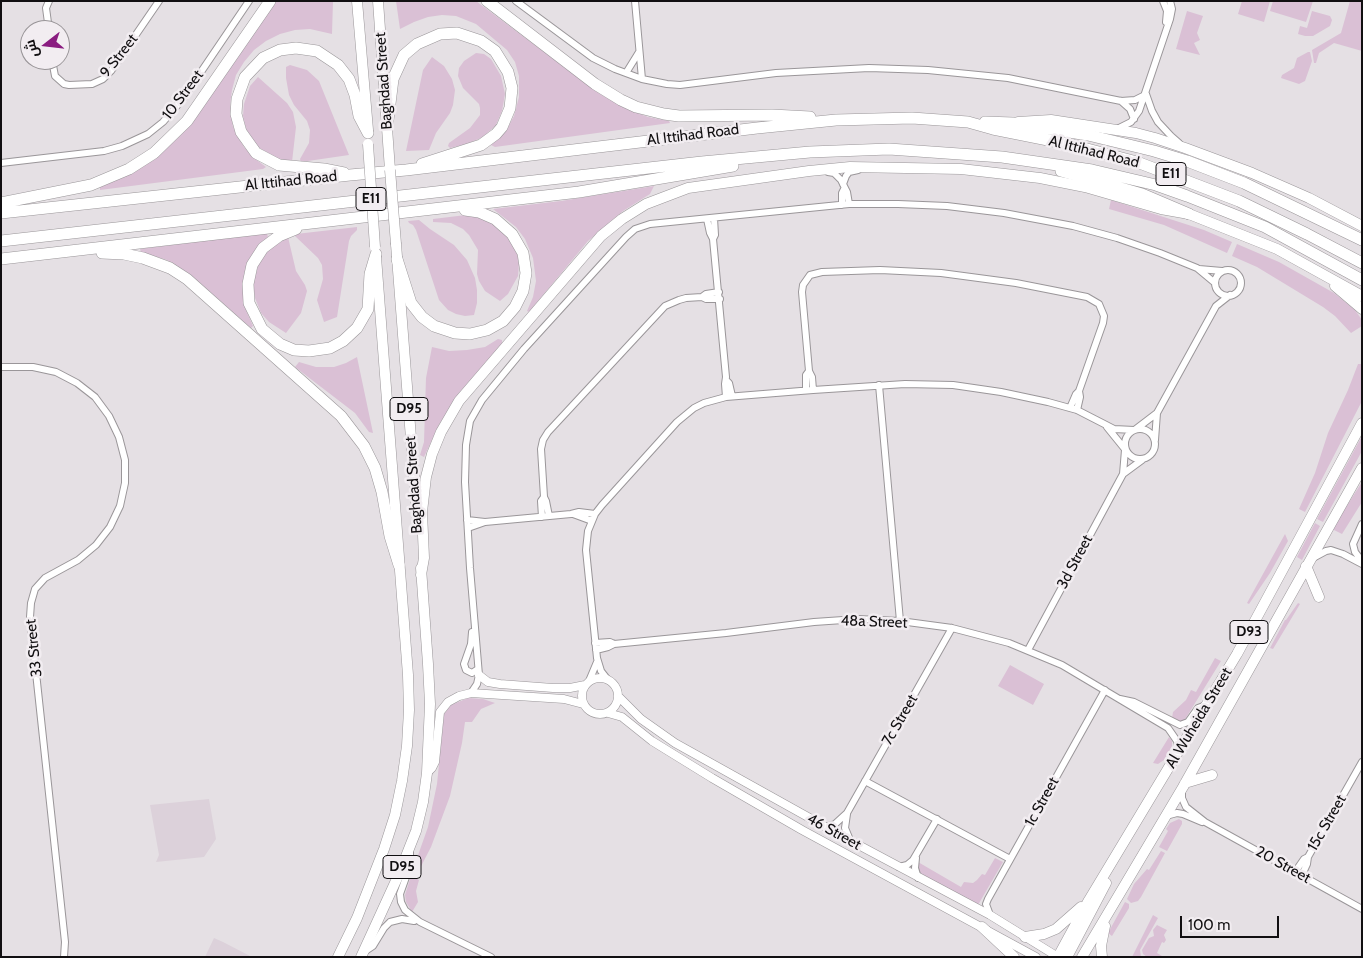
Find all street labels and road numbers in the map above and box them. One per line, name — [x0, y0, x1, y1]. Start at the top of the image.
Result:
street label: 9 Street — [96, 31, 142, 81]
street label: Baghdad Street — [372, 32, 396, 130]
street label: 10 Street — [159, 67, 207, 123]
street label: Al Ittihad Road — [646, 120, 740, 150]
street label: Al Ittihad Road — [1047, 132, 1141, 172]
road number: E11 — [1156, 162, 1186, 185]
street label: Al Ittihad Road — [244, 167, 338, 195]
road number: E11 — [356, 188, 386, 210]
road number: D95 — [390, 398, 428, 420]
street label: Baghdad Street — [402, 436, 426, 534]
street label: 3d Street — [1053, 532, 1097, 592]
street label: 48a Street — [840, 612, 908, 632]
street label: 33 Street — [22, 618, 46, 678]
road number: D93 — [1230, 620, 1268, 644]
street label: Al Wuheida Street — [1162, 664, 1236, 772]
street label: 7c Street — [878, 691, 922, 749]
street label: 1c Street — [1021, 774, 1063, 830]
street label: 15c Street — [1304, 792, 1350, 854]
street label: 46 Street — [804, 810, 864, 854]
street label: 20 Street — [1252, 843, 1314, 887]
road number: D95 — [383, 856, 421, 879]

